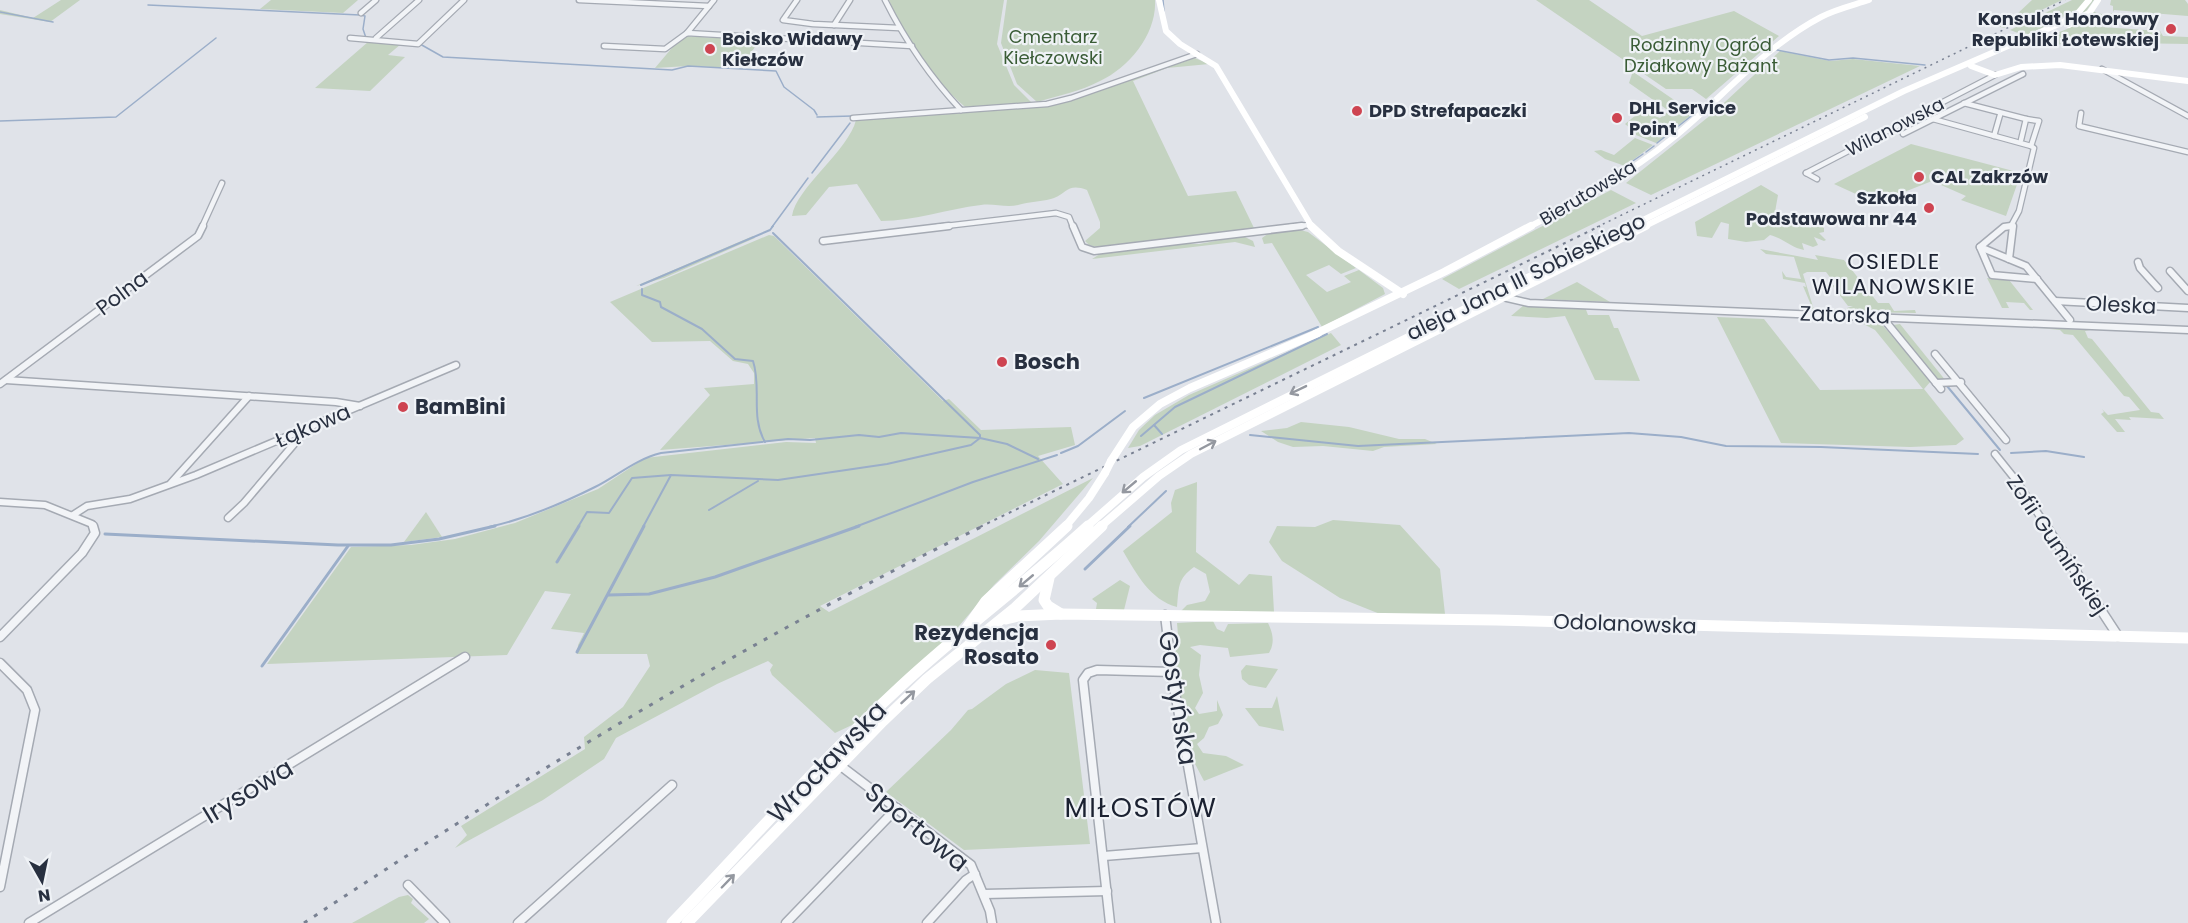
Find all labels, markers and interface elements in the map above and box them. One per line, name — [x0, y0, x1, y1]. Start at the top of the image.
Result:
place label: Konsulat Honorowy Republiki Łotewskiej — [1972, 6, 2160, 52]
marker: Konsulat Honorowy Republiki Łotewskiej — [2164, 22, 2178, 36]
park label: Cmentarz Kiełczowski — [1003, 24, 1103, 70]
place label: Boisko Widawy Kiełczów — [722, 26, 863, 72]
park label: Rodzinny Ogród Działkowy Bażant — [1624, 32, 1778, 78]
marker: Boisko Widawy Kiełczów — [703, 42, 717, 56]
street label: Wilanowska — [1841, 91, 1948, 162]
place label: DHL Service Point — [1629, 95, 1736, 141]
place label: DPD Strefapaczki — [1369, 98, 1527, 123]
marker: DPD Strefapaczki — [1350, 104, 1364, 118]
marker: DHL Service Point — [1610, 111, 1624, 125]
street label: Bierutowska — [1535, 154, 1641, 231]
place label: CAL Zakrzów — [1931, 164, 2049, 189]
marker: CAL Zakrzów — [1912, 170, 1926, 184]
place label: Szkoła Podstawowa nr 44 — [1746, 185, 1917, 231]
marker: Szkoła Podstawowa nr 44 — [1922, 201, 1936, 215]
street label: aleja Jana III Sobieskiego — [1401, 206, 1650, 347]
district label: OSIEDLE WILANOWSKIE — [1812, 246, 1976, 302]
street label: Polna — [90, 263, 154, 322]
street label: Oleska — [2085, 288, 2157, 321]
street label: Zatorska — [1799, 298, 1891, 331]
place label: Bosch — [1014, 347, 1080, 376]
marker: Bosch — [995, 355, 1009, 369]
one-way arrow — [1289, 385, 1307, 396]
place label: BamBini — [415, 392, 506, 421]
street label: Łąkowa — [271, 397, 355, 454]
marker: BamBini — [396, 400, 410, 414]
one-way arrow — [1199, 439, 1216, 451]
street label: Zofii Gumińskiej — [2000, 469, 2115, 620]
one-way arrow — [1122, 480, 1137, 494]
one-way arrow — [1019, 574, 1035, 587]
street label: Odolanowska — [1553, 607, 1697, 640]
place label: Rezydencja Rosato — [914, 618, 1039, 671]
street label: Gostyńska — [1150, 628, 1206, 768]
marker: Rezydencja Rosato — [1044, 638, 1058, 652]
one-way arrow — [900, 690, 915, 704]
street label: Wrocławska — [759, 693, 895, 831]
street label: Irysowa — [196, 750, 300, 832]
street label: Sportowa — [857, 774, 977, 880]
district label: MIŁOSTÓW — [1065, 789, 1217, 826]
north arrow — [12, 851, 72, 911]
one-way arrow — [720, 874, 735, 889]
text: N — [37, 883, 52, 908]

